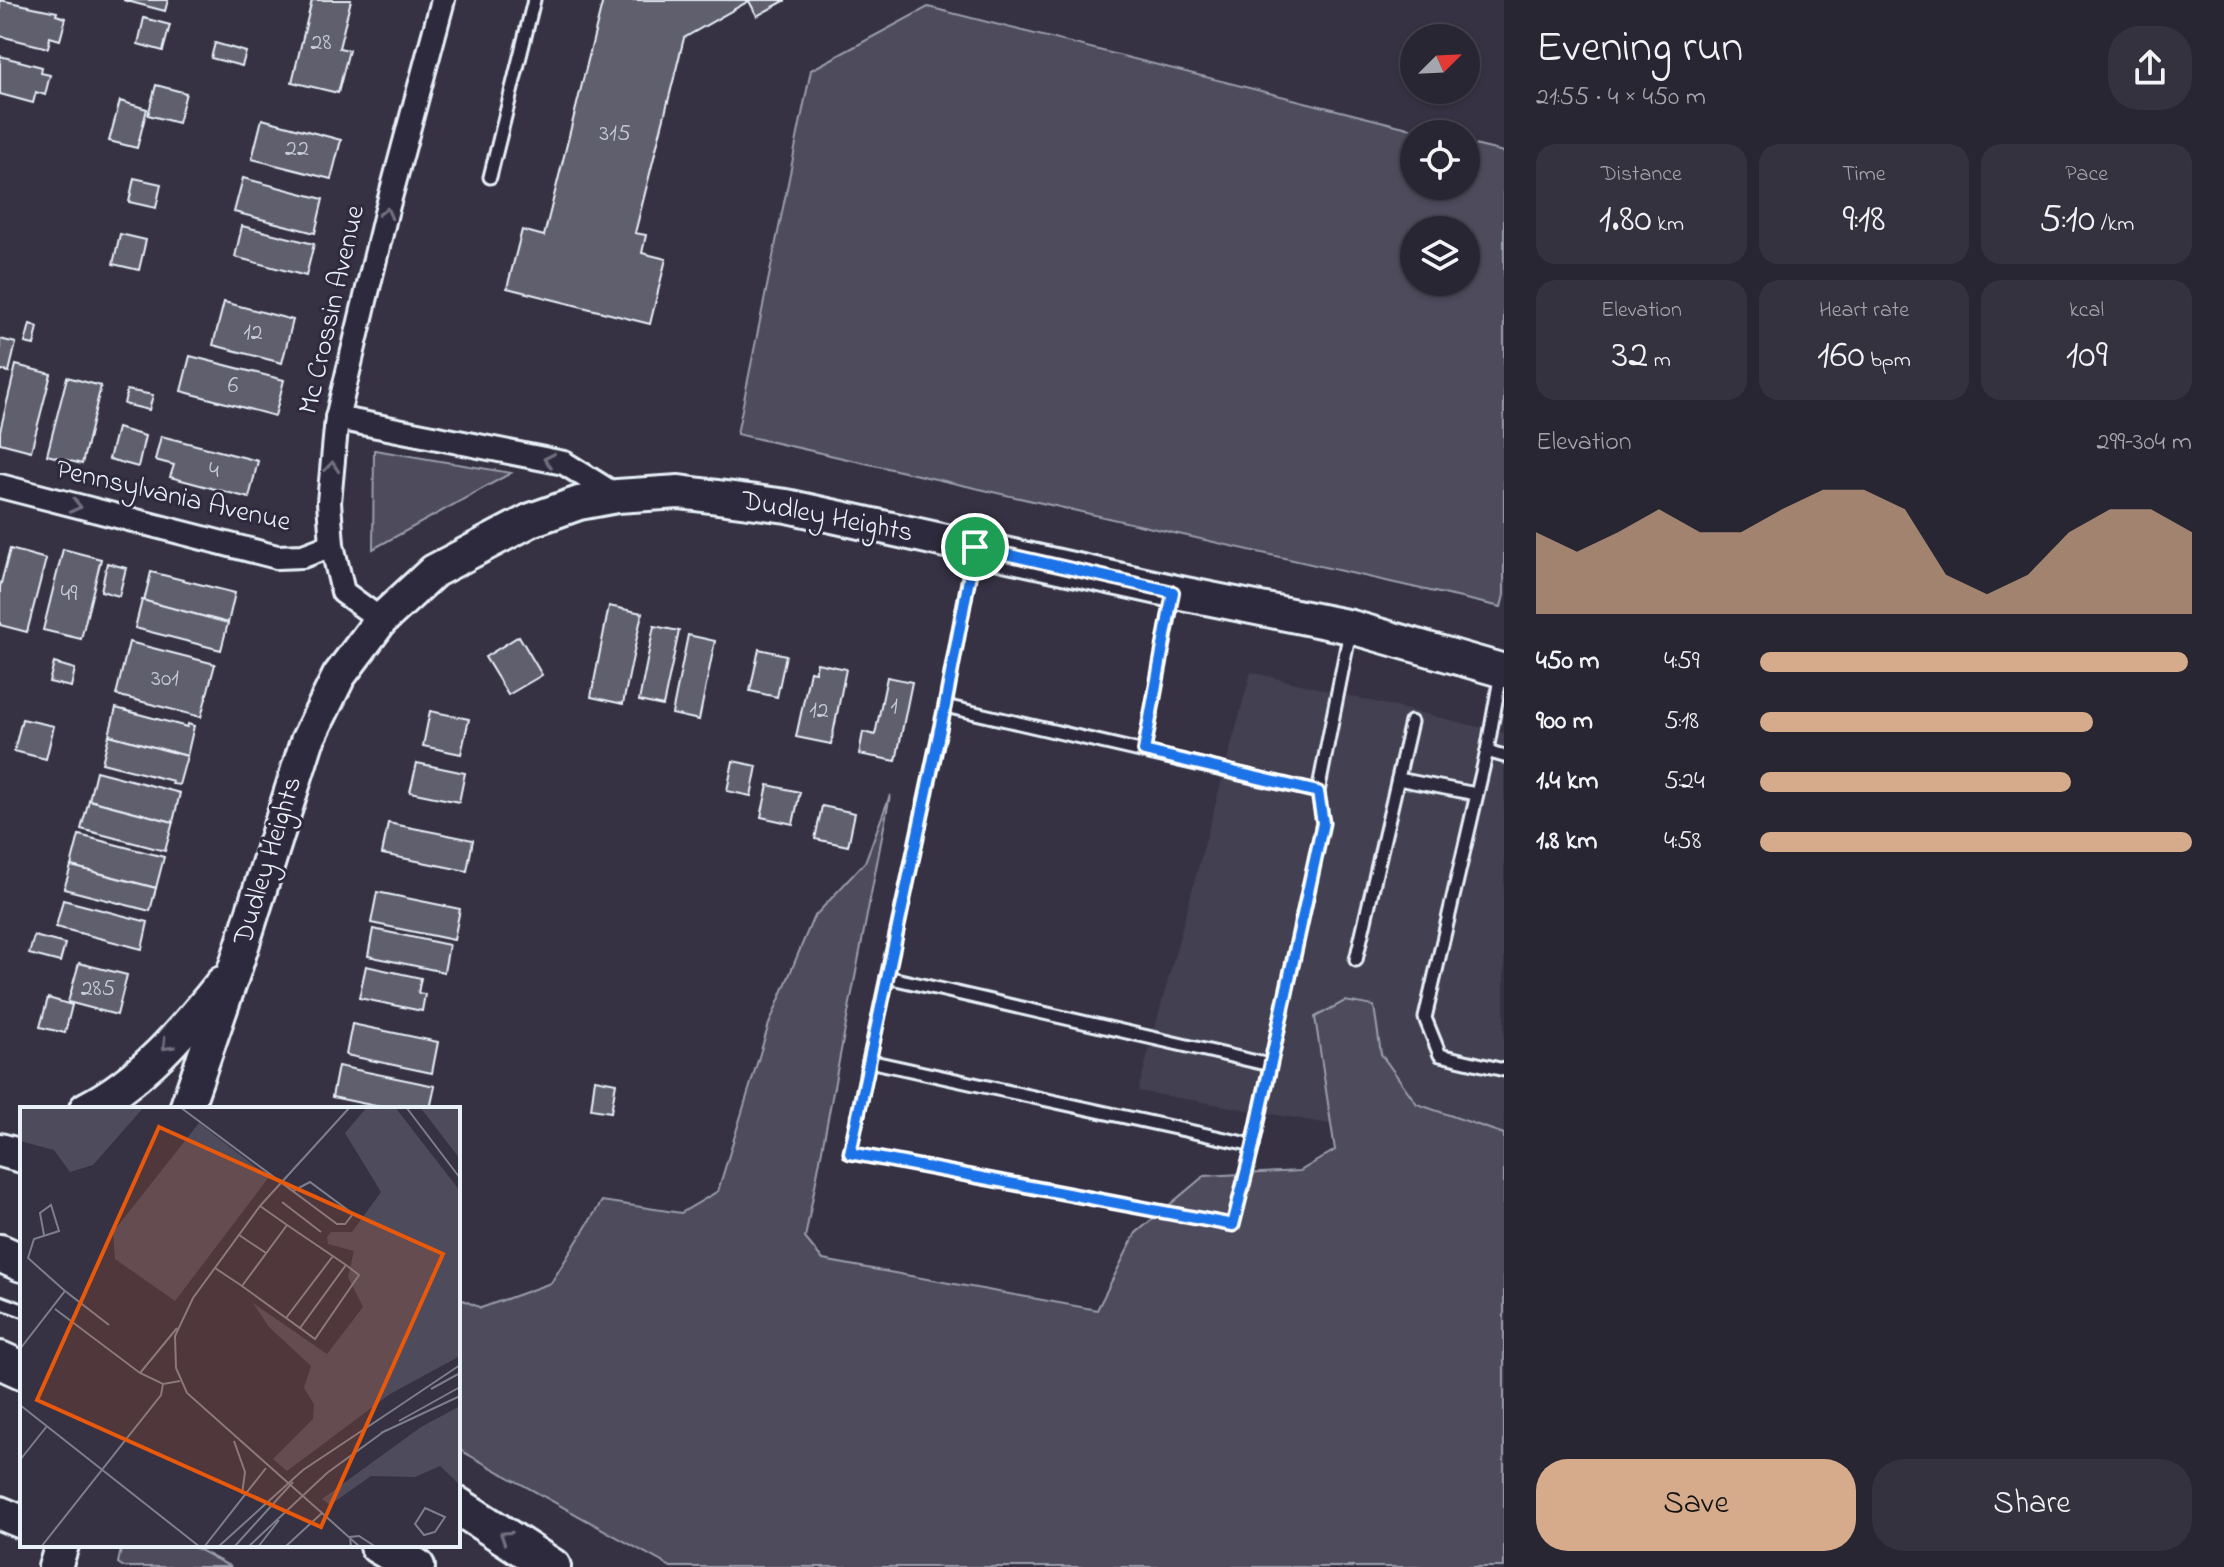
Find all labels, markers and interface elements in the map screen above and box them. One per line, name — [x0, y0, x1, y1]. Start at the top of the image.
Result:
text: Evening run — [1536, 17, 1743, 81]
north arrow — [1400, 24, 1480, 104]
map controls — [1400, 24, 1480, 296]
house number: 28 — [311, 26, 331, 61]
button: share — [2108, 26, 2192, 110]
text: 21:55 · 4 × 450 m — [1536, 79, 1706, 117]
house number: 315 — [599, 117, 631, 152]
button: locate — [1400, 120, 1480, 200]
house number: 22 — [285, 132, 309, 167]
text: Distance — [1601, 159, 1682, 191]
text: Time — [1842, 159, 1886, 191]
text: Pace — [2065, 159, 2108, 191]
text: 1.80 — [1599, 191, 1652, 250]
text: 9:18 — [1842, 191, 1886, 250]
text: 5:10 — [2039, 191, 2095, 250]
street label: Mc Crossin Avenue — [289, 201, 377, 418]
one-way arrow — [377, 207, 394, 221]
text: km — [1652, 209, 1684, 241]
text: /km — [2095, 209, 2134, 241]
button: layers — [1400, 216, 1480, 296]
text: Elevation — [1601, 295, 1682, 327]
text: Heart rate — [1819, 295, 1909, 327]
text: kcal — [2069, 295, 2104, 327]
house number: 12 — [243, 316, 263, 351]
text: 32 — [1612, 327, 1648, 386]
text: 160 — [1817, 327, 1865, 386]
text: 109 — [2066, 327, 2108, 386]
text: m — [1648, 345, 1671, 377]
text: bpm — [1865, 345, 1911, 377]
house number: 6 — [228, 369, 239, 404]
text: Elevation — [1536, 424, 1632, 462]
text: 299–304 m — [2097, 424, 2192, 462]
street label: Pennsylvania Avenue — [52, 450, 295, 544]
one-way arrow — [543, 452, 556, 469]
house number: 4 — [209, 454, 219, 489]
one-way arrow — [323, 460, 340, 473]
street label: Dudley Heights — [737, 481, 916, 555]
one-way arrow — [68, 496, 82, 513]
pin — [941, 513, 1009, 581]
icon: arrive — [953, 525, 997, 569]
house number: 49 — [60, 577, 78, 612]
text: 450 m — [1536, 643, 1600, 681]
text: 4:59 — [1664, 643, 1700, 681]
house number: 301 — [151, 662, 179, 697]
house number: 1 — [890, 690, 898, 725]
house number: 12 — [809, 694, 829, 729]
text: 900 m — [1536, 703, 1593, 741]
text: 5:18 — [1664, 703, 1699, 741]
text: 1.4 km — [1536, 763, 1598, 801]
text: 5:24 — [1664, 763, 1705, 801]
street label: Dudley Heights — [224, 772, 314, 951]
text: 1.8 km — [1536, 823, 1597, 861]
text: 4:58 — [1664, 823, 1702, 861]
house number: 285 — [81, 972, 116, 1007]
one-way arrow — [162, 1036, 177, 1050]
inset map — [20, 1107, 460, 1547]
button: Save — [1536, 1459, 1856, 1551]
button: Share — [1872, 1459, 2192, 1551]
one-way arrow — [500, 1531, 514, 1546]

